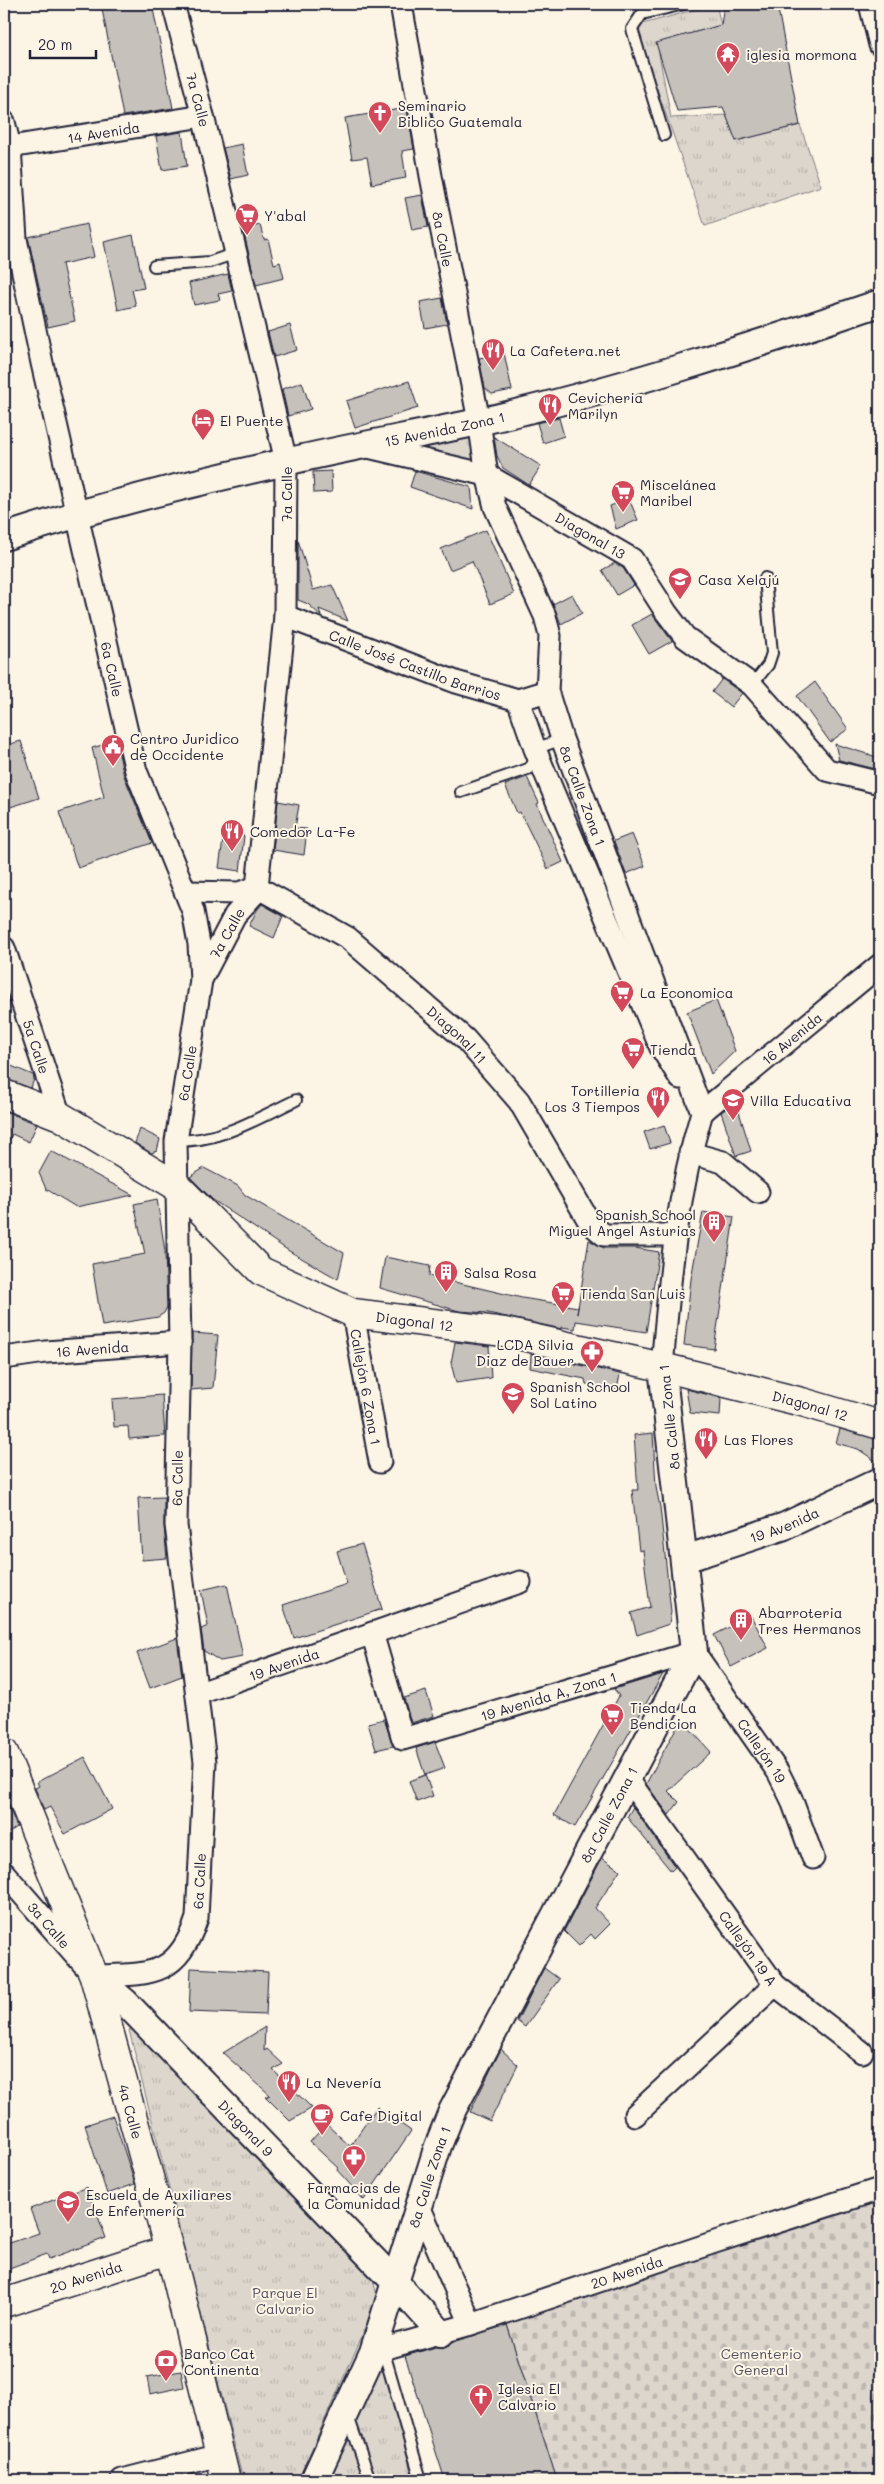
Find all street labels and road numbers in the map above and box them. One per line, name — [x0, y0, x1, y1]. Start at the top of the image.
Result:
street label: 7a Calle — [182, 70, 215, 129]
street label: 14 Avenida — [66, 117, 141, 147]
street label: 8a Calle — [429, 210, 458, 269]
street label: 15 Avenida Zona 1 — [383, 407, 507, 450]
street label: 7a Calle — [277, 466, 296, 522]
street label: Diagonal 13 — [552, 507, 629, 563]
street label: Calle José Castillo Barrios — [327, 624, 503, 704]
street label: 6a Calle — [97, 640, 128, 699]
street label: 8a Calle Zona 1 — [556, 743, 611, 848]
street label: 7a Calle — [205, 904, 249, 962]
street label: Diagonal 11 — [423, 1001, 491, 1067]
street label: 16 Avenida — [757, 1007, 826, 1069]
street label: 5a Calle — [19, 1017, 55, 1076]
street label: 6a Calle — [173, 1044, 201, 1102]
street label: Diagonal 12 — [375, 1306, 454, 1335]
street label: Callejón 6 Zona 1 — [347, 1327, 386, 1446]
street label: 16 Avenida — [55, 1336, 130, 1361]
street label: 8a Calle Zona 1 — [654, 1364, 684, 1470]
street label: Diagonal 12 — [770, 1385, 850, 1425]
street label: 6a Calle — [167, 1450, 187, 1506]
street label: 19 Avenida — [747, 1502, 822, 1547]
street label: 19 Avenida — [246, 1643, 322, 1685]
street label: 19 Avenida A, Zona 1 — [478, 1666, 618, 1725]
street label: Callejón 19 — [734, 1714, 791, 1786]
street label: 8a Calle Zona 1 — [575, 1763, 641, 1866]
street label: 6a Calle — [188, 1853, 210, 1909]
street label: 3a Calle — [24, 1898, 74, 1952]
street label: Callejón 19 A — [715, 1907, 782, 1990]
street label: 4a Calle — [115, 2082, 148, 2141]
street label: Diagonal 9 — [214, 2095, 278, 2160]
street label: 8a Calle Zona 1 — [403, 2123, 455, 2230]
street label: 20 Avenida — [588, 2251, 665, 2293]
street label: 20 Avenida — [47, 2256, 124, 2297]

